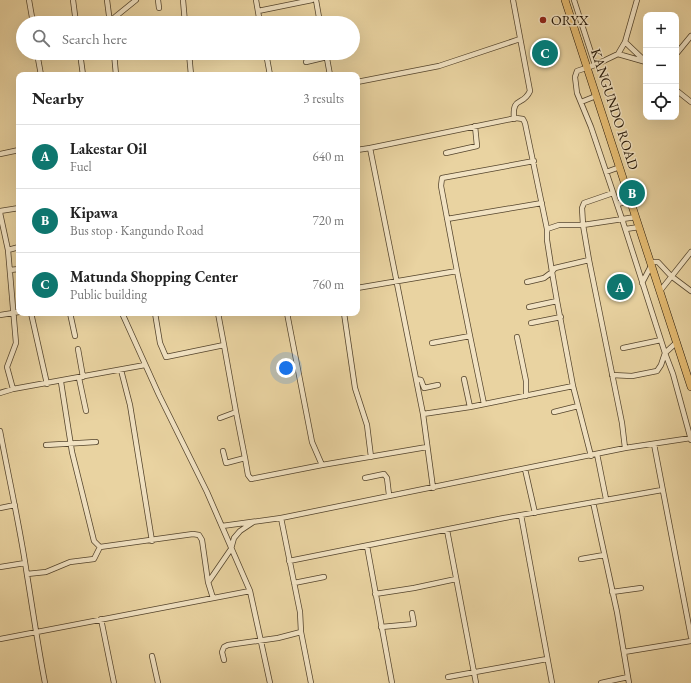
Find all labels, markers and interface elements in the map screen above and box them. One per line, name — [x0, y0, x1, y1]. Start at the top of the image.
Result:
place label: ORYX — [551, 11, 589, 29]
map controls — [643, 12, 679, 120]
button: + — [643, 12, 679, 48]
marker: ORYX — [538, 15, 548, 25]
search box — [16, 16, 360, 60]
icon: search — [30, 27, 52, 49]
text: Search here — [62, 29, 127, 48]
pin: C — [532, 38, 558, 68]
street label: KANGUNDO ROAD — [587, 46, 643, 172]
button: − — [643, 48, 679, 84]
button: locate — [643, 84, 679, 120]
text: Nearby — [32, 87, 84, 109]
text: 3 results — [303, 90, 344, 107]
text: Lakestar Oil — [70, 139, 147, 158]
text: A — [40, 148, 50, 165]
text: 640 m — [313, 148, 344, 165]
text: Fuel — [70, 158, 92, 175]
pin: B — [619, 178, 645, 208]
text: Kipawa — [70, 203, 118, 222]
text: B — [41, 212, 49, 229]
text: 720 m — [313, 212, 344, 229]
text: Bus stop · Kangundo Road — [70, 222, 204, 239]
text: Matunda Shopping Center — [70, 267, 238, 286]
pin: A — [607, 272, 633, 302]
text: C — [40, 276, 50, 293]
text: 760 m — [313, 276, 344, 293]
text: Public building — [70, 286, 147, 303]
your location — [276, 358, 296, 378]

